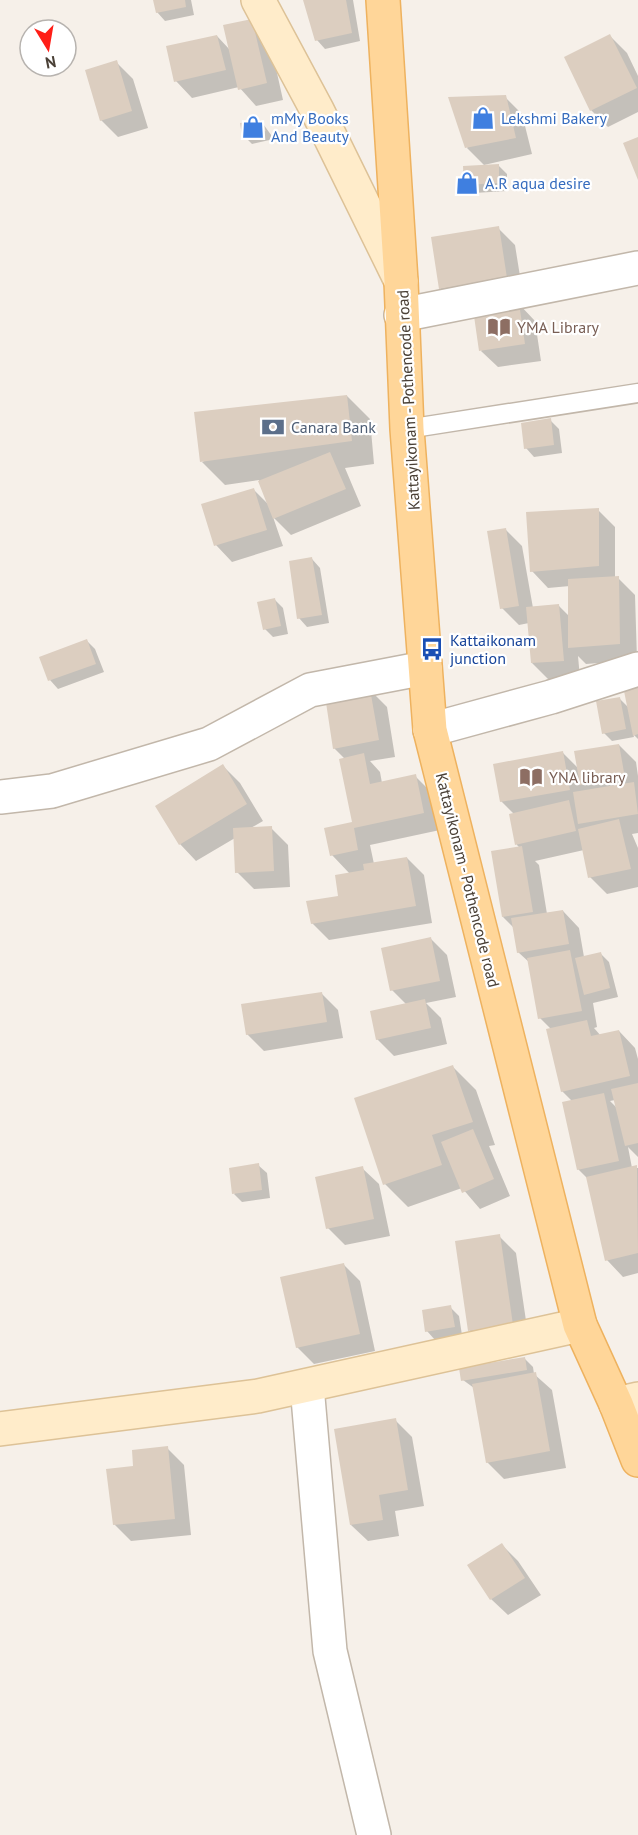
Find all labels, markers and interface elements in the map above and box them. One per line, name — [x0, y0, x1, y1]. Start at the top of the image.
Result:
north arrow — [18, 18, 78, 78]
text: N — [44, 52, 58, 74]
shop icon: Lekshmi Bakery — [470, 105, 496, 131]
place label: mMy Books And Beauty — [271, 108, 349, 146]
place label: Lekshmi Bakery — [501, 108, 607, 128]
shop icon: mMy Books And Beauty — [240, 114, 266, 140]
shop icon: A.R aqua desire — [454, 170, 480, 196]
place label: A.R aqua desire — [485, 173, 591, 193]
street label: Kattayikonam - Pothencode road — [392, 290, 424, 510]
library icon: YMA Library — [486, 314, 512, 340]
place label: YMA Library — [517, 317, 600, 337]
bank icon: Canara Bank — [260, 414, 286, 440]
place label: Canara Bank — [291, 417, 376, 437]
place label: Kattaikonam junction — [450, 630, 536, 668]
bus stop icon: Kattaikonam junction — [419, 636, 445, 662]
library icon: YNA library — [518, 764, 544, 790]
place label: YNA library — [549, 767, 626, 787]
street label: Kattayikonam - Pothencode road — [432, 771, 504, 989]

